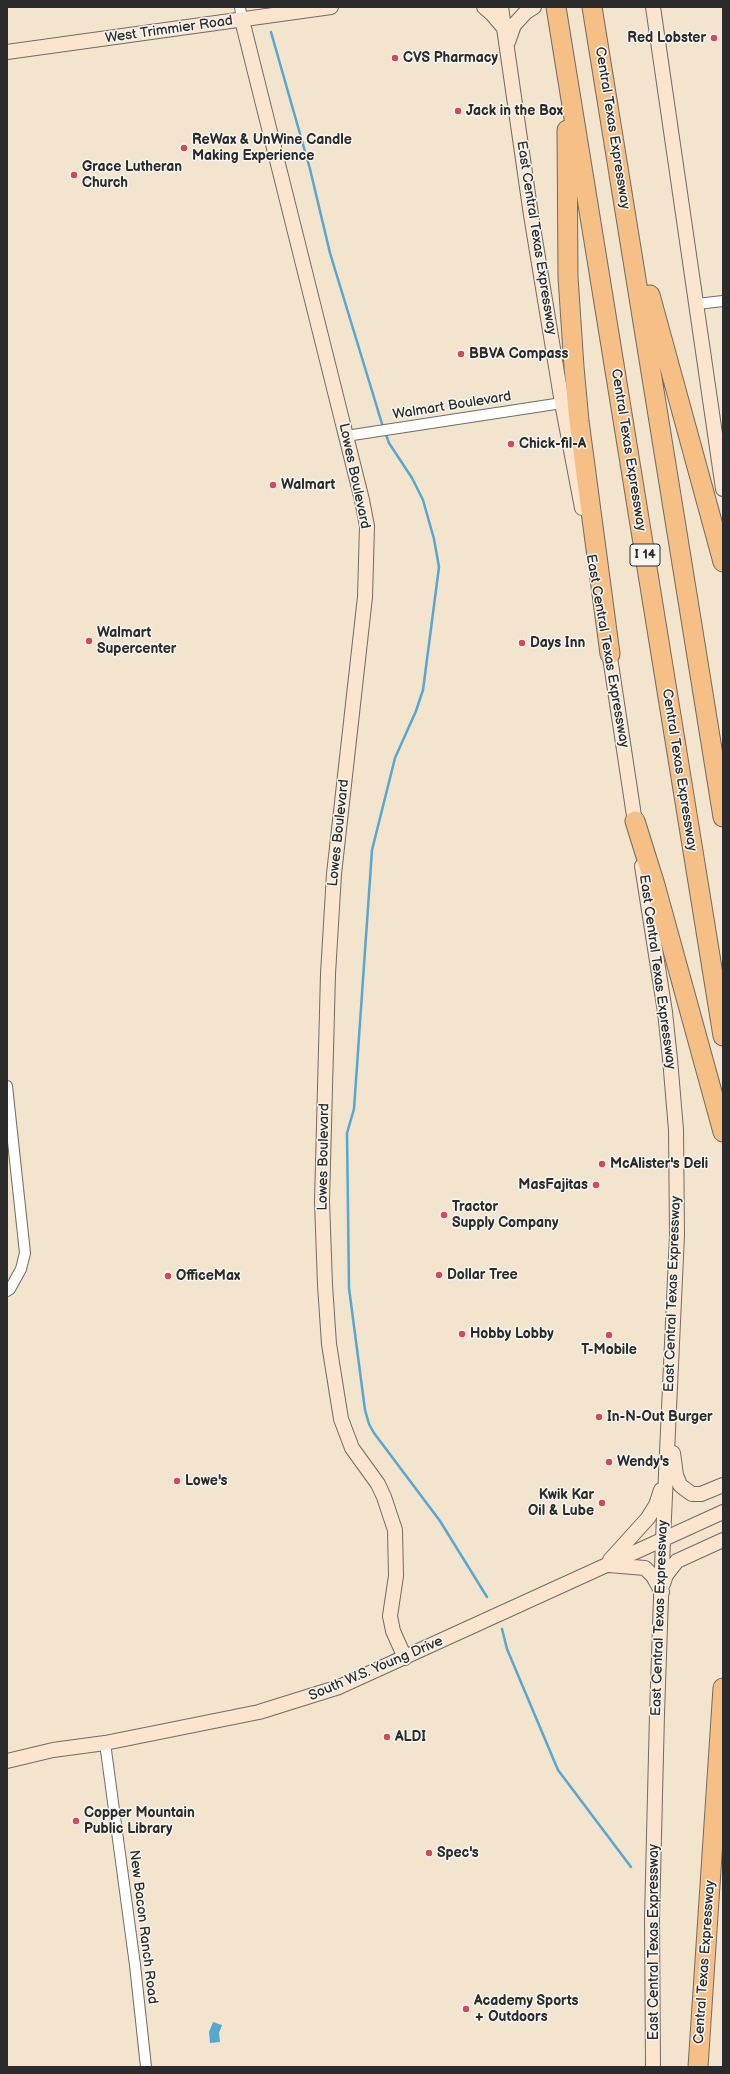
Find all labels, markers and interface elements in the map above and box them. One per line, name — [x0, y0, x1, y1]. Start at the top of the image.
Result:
street label: West Trimmier Road — [104, 13, 234, 47]
place label: Red Lobster — [627, 30, 706, 46]
marker: Red Lobster — [709, 33, 719, 43]
street label: Central Texas Expressway — [591, 46, 633, 210]
place label: CVS Pharmacy — [403, 50, 498, 66]
marker: CVS Pharmacy — [390, 53, 400, 63]
place label: Jack in the Box — [466, 103, 563, 119]
marker: Jack in the Box — [453, 106, 463, 116]
place label: ReWax & UnWine Candle Making Experience — [192, 132, 352, 164]
street label: East Central Texas Expressway — [512, 140, 560, 336]
marker: ReWax & UnWine Candle Making Experience — [179, 143, 189, 153]
place label: Grace Lutheran Church — [82, 159, 182, 192]
marker: Grace Lutheran Church — [69, 170, 79, 180]
place label: BBVA Compass — [469, 346, 568, 362]
marker: BBVA Compass — [456, 349, 466, 359]
street label: Central Texas Expressway — [607, 368, 649, 532]
street label: Walmart Boulevard — [392, 388, 512, 424]
street label: Lowes Boulevard — [335, 422, 373, 530]
place label: Chick-fil-A — [519, 436, 586, 452]
marker: Chick-fil-A — [506, 439, 516, 449]
place label: Walmart — [281, 477, 335, 493]
marker: Walmart — [268, 480, 278, 490]
road number: I 14 — [630, 544, 660, 566]
street label: East Central Texas Expressway — [582, 553, 632, 749]
place label: Walmart Supercenter — [97, 625, 176, 658]
place label: Days Inn — [530, 635, 585, 651]
marker: Walmart Supercenter — [84, 636, 94, 646]
marker: Days Inn — [517, 638, 527, 648]
street label: Central Texas Expressway — [658, 688, 700, 852]
street label: Lowes Boulevard — [325, 779, 353, 887]
street label: East Central Texas Expressway — [635, 874, 679, 1070]
street label: Lowes Boulevard — [315, 1103, 333, 1211]
place label: McAlister's Deli — [610, 1156, 708, 1172]
marker: McAlister's Deli — [597, 1159, 607, 1169]
place label: MasFajitas — [518, 1177, 588, 1193]
marker: MasFajitas — [591, 1180, 601, 1190]
street label: East Central Texas Expressway — [661, 1196, 685, 1392]
place label: Tractor Supply Company — [452, 1199, 558, 1232]
marker: Tractor Supply Company — [439, 1210, 449, 1220]
place label: Dollar Tree — [447, 1267, 518, 1283]
place label: OfficeMax — [176, 1268, 240, 1284]
marker: Dollar Tree — [434, 1270, 444, 1280]
marker: OfficeMax — [163, 1271, 173, 1281]
place label: Hobby Lobby — [470, 1326, 554, 1342]
marker: Hobby Lobby — [457, 1329, 467, 1339]
marker: T-Mobile — [604, 1330, 614, 1340]
place label: T-Mobile — [581, 1342, 637, 1358]
place label: In-N-Out Burger — [607, 1409, 713, 1425]
marker: In-N-Out Burger — [594, 1412, 604, 1422]
place label: Wendy's — [617, 1454, 669, 1470]
marker: Wendy's — [604, 1457, 614, 1467]
place label: Lowe's — [185, 1473, 227, 1489]
marker: Lowe's — [172, 1476, 182, 1486]
place label: Kwik Kar Oil & Lube — [528, 1487, 594, 1520]
marker: Kwik Kar Oil & Lube — [597, 1498, 607, 1508]
street label: East Central Texas Expressway — [648, 1520, 672, 1716]
street label: South W.S. Young Drive — [306, 1633, 446, 1705]
place label: ALDI — [395, 1729, 426, 1745]
marker: ALDI — [382, 1732, 392, 1742]
place label: Copper Mountain Public Library — [84, 1805, 195, 1838]
marker: Copper Mountain Public Library — [71, 1816, 81, 1826]
street label: East Central Texas Expressway — [646, 1844, 662, 2040]
place label: Spec's — [437, 1845, 479, 1861]
marker: Spec's — [424, 1848, 434, 1858]
street label: New Bacon Ranch Road — [125, 1849, 161, 2005]
street label: Central Texas Expressway — [691, 1880, 719, 2044]
place label: Academy Sports + Outdoors — [474, 1993, 578, 2026]
marker: Academy Sports + Outdoors — [461, 2004, 471, 2014]

